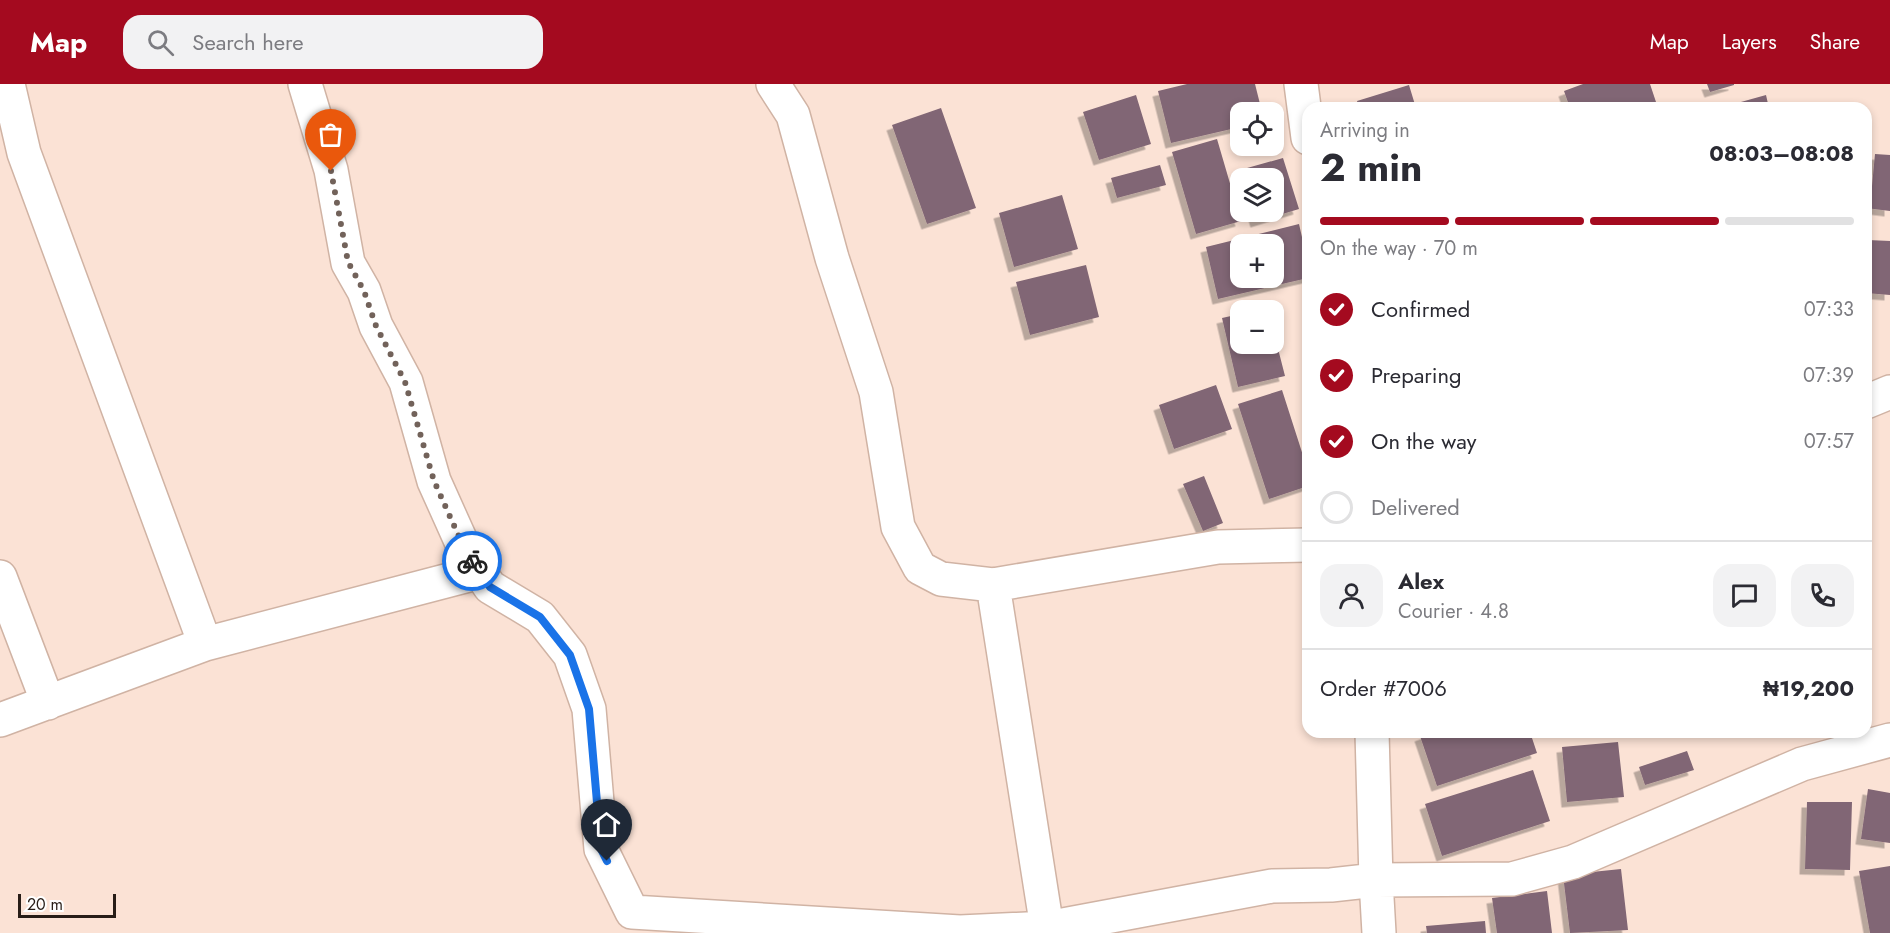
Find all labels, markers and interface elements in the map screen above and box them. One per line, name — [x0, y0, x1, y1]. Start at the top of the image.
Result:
search box — [123, 15, 543, 69]
text: Map — [30, 22, 87, 63]
icon: search — [144, 26, 177, 59]
text: Search here — [192, 26, 304, 58]
text: Map — [1650, 27, 1689, 57]
text: Layers — [1722, 27, 1777, 57]
text: Share — [1810, 27, 1860, 57]
map controls — [1230, 102, 1284, 354]
button: locate — [1230, 102, 1284, 156]
pin — [305, 109, 356, 171]
text: Arriving in — [1320, 116, 1410, 145]
icon: bag — [314, 118, 347, 151]
text: 08:03–08:08 — [1709, 137, 1854, 169]
text: 2 min — [1320, 139, 1422, 196]
button: layers — [1230, 168, 1284, 222]
button: + — [1230, 234, 1284, 288]
text: On the way · 70 m — [1320, 234, 1478, 263]
icon: check — [1320, 293, 1353, 326]
text: Confirmed — [1371, 293, 1470, 325]
text: 07:33 — [1804, 295, 1854, 324]
button: − — [1230, 300, 1284, 354]
icon: check — [1320, 359, 1353, 392]
text: Preparing — [1371, 359, 1462, 391]
text: 07:39 — [1803, 361, 1854, 390]
icon: check — [1320, 425, 1353, 458]
text: On the way — [1371, 425, 1476, 457]
text: 07:57 — [1804, 427, 1854, 456]
text: Delivered — [1371, 491, 1460, 523]
courier — [442, 531, 502, 591]
icon: bike — [456, 545, 489, 578]
button: person — [1320, 564, 1383, 627]
button: chat — [1713, 564, 1776, 627]
button: phone — [1791, 564, 1854, 627]
text: Alex — [1398, 565, 1444, 597]
text: Courier · 4.8 — [1398, 597, 1509, 626]
text: Order #7006 — [1320, 672, 1447, 704]
text: ₦19,200 — [1763, 672, 1854, 704]
pin — [581, 799, 632, 861]
icon: home — [590, 808, 623, 841]
scale bar — [18, 891, 116, 918]
text: 20 m — [27, 893, 63, 916]

